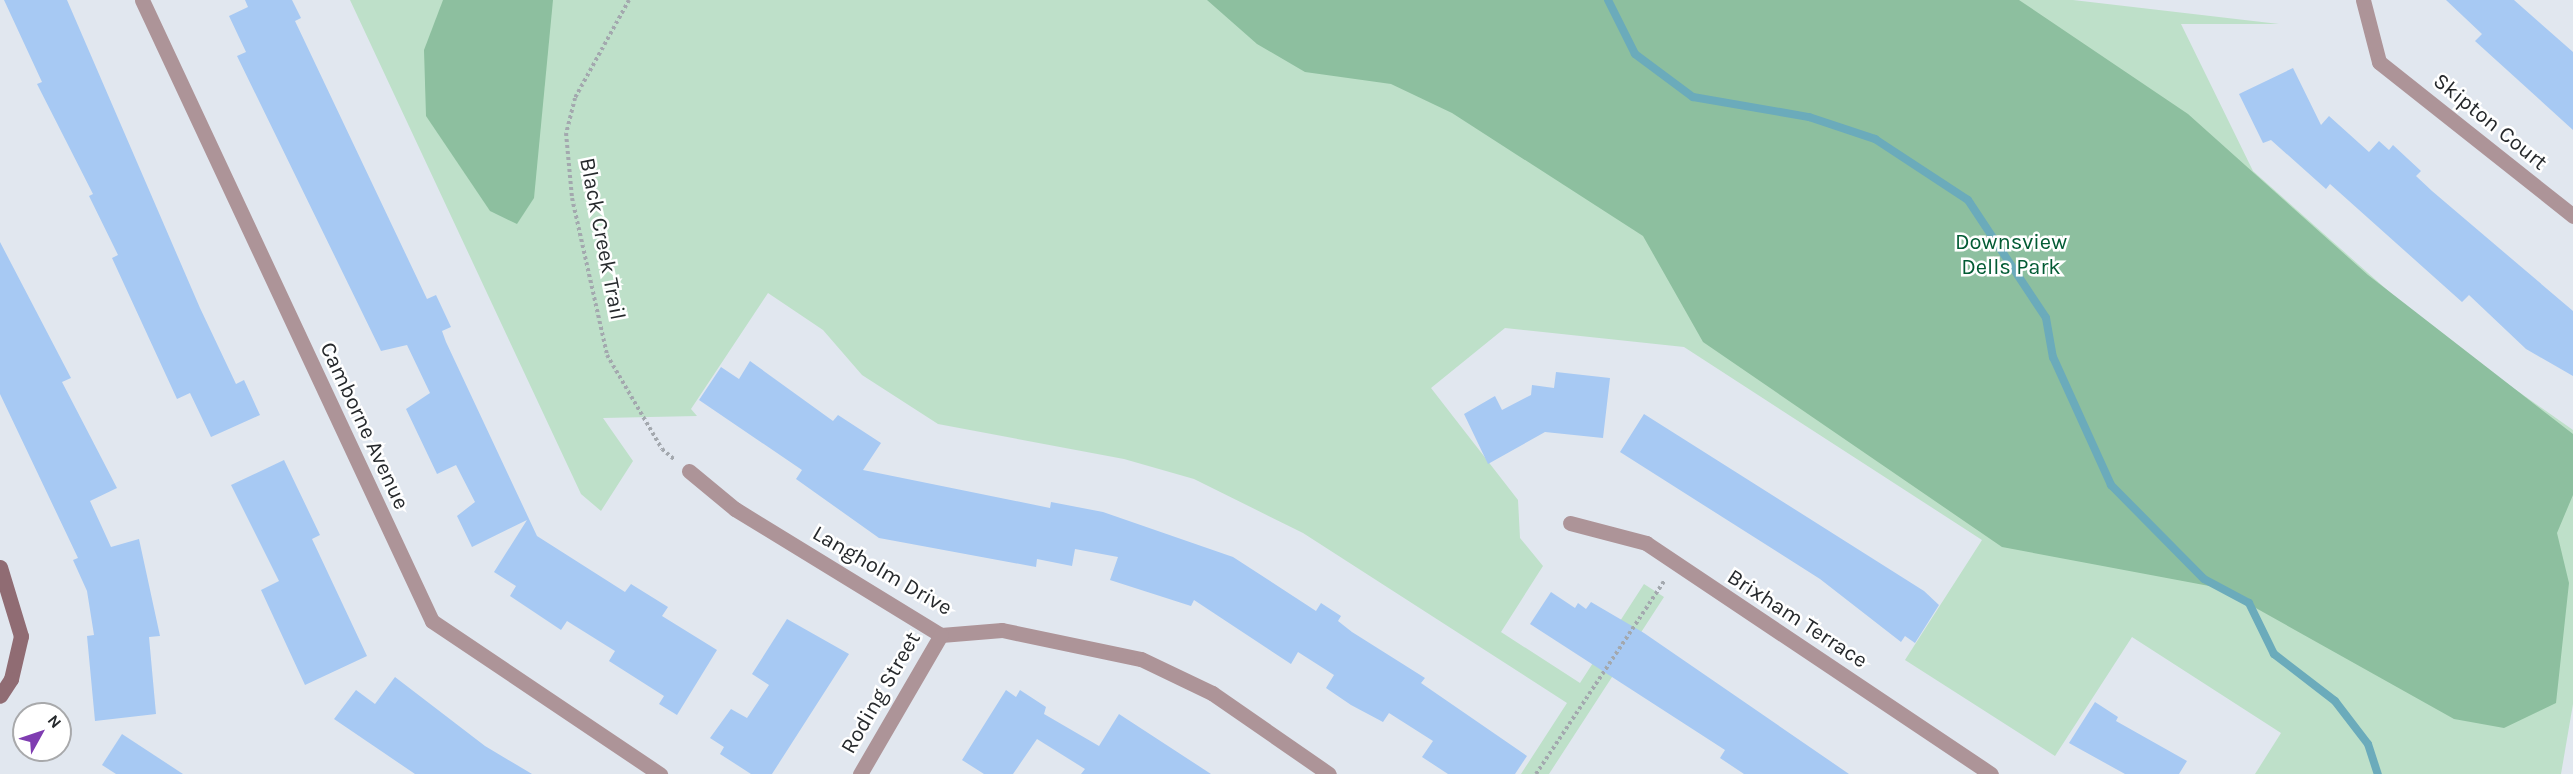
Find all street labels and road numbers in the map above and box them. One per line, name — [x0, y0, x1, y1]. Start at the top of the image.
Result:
street label: Skipton Court — [2428, 68, 2552, 176]
street label: Black Creek Trail — [573, 156, 631, 322]
street label: Camborne Avenue — [314, 338, 414, 514]
street label: Langholm Drive — [808, 520, 956, 622]
street label: Brixham Terrace — [1722, 564, 1872, 674]
street label: Roding Street — [835, 627, 927, 759]

